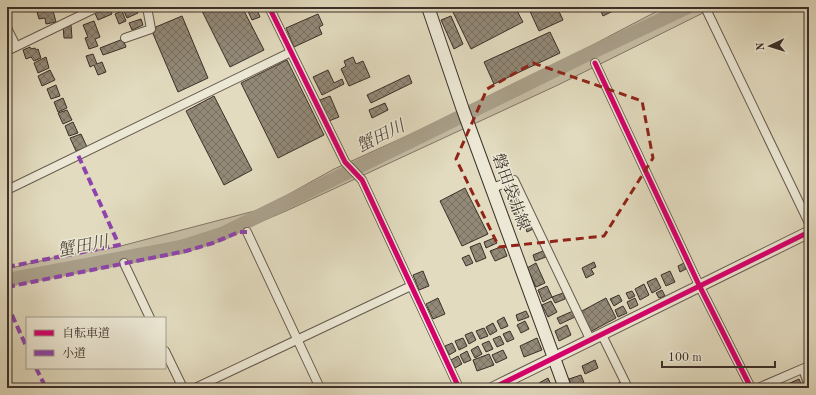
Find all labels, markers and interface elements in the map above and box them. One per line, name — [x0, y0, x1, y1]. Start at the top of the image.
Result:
north arrow — [750, 26, 790, 66]
text: N — [756, 41, 767, 51]
water label: 蟹田川 — [353, 116, 409, 156]
street label: 磐田袋井線 — [489, 151, 533, 232]
water label: 蟹田川 — [56, 231, 112, 260]
legend — [26, 317, 166, 369]
text: 自転車道 — [62, 326, 110, 340]
scale bar — [662, 343, 775, 369]
text: 小道 — [62, 346, 86, 360]
text: 100 m — [668, 352, 702, 364]

